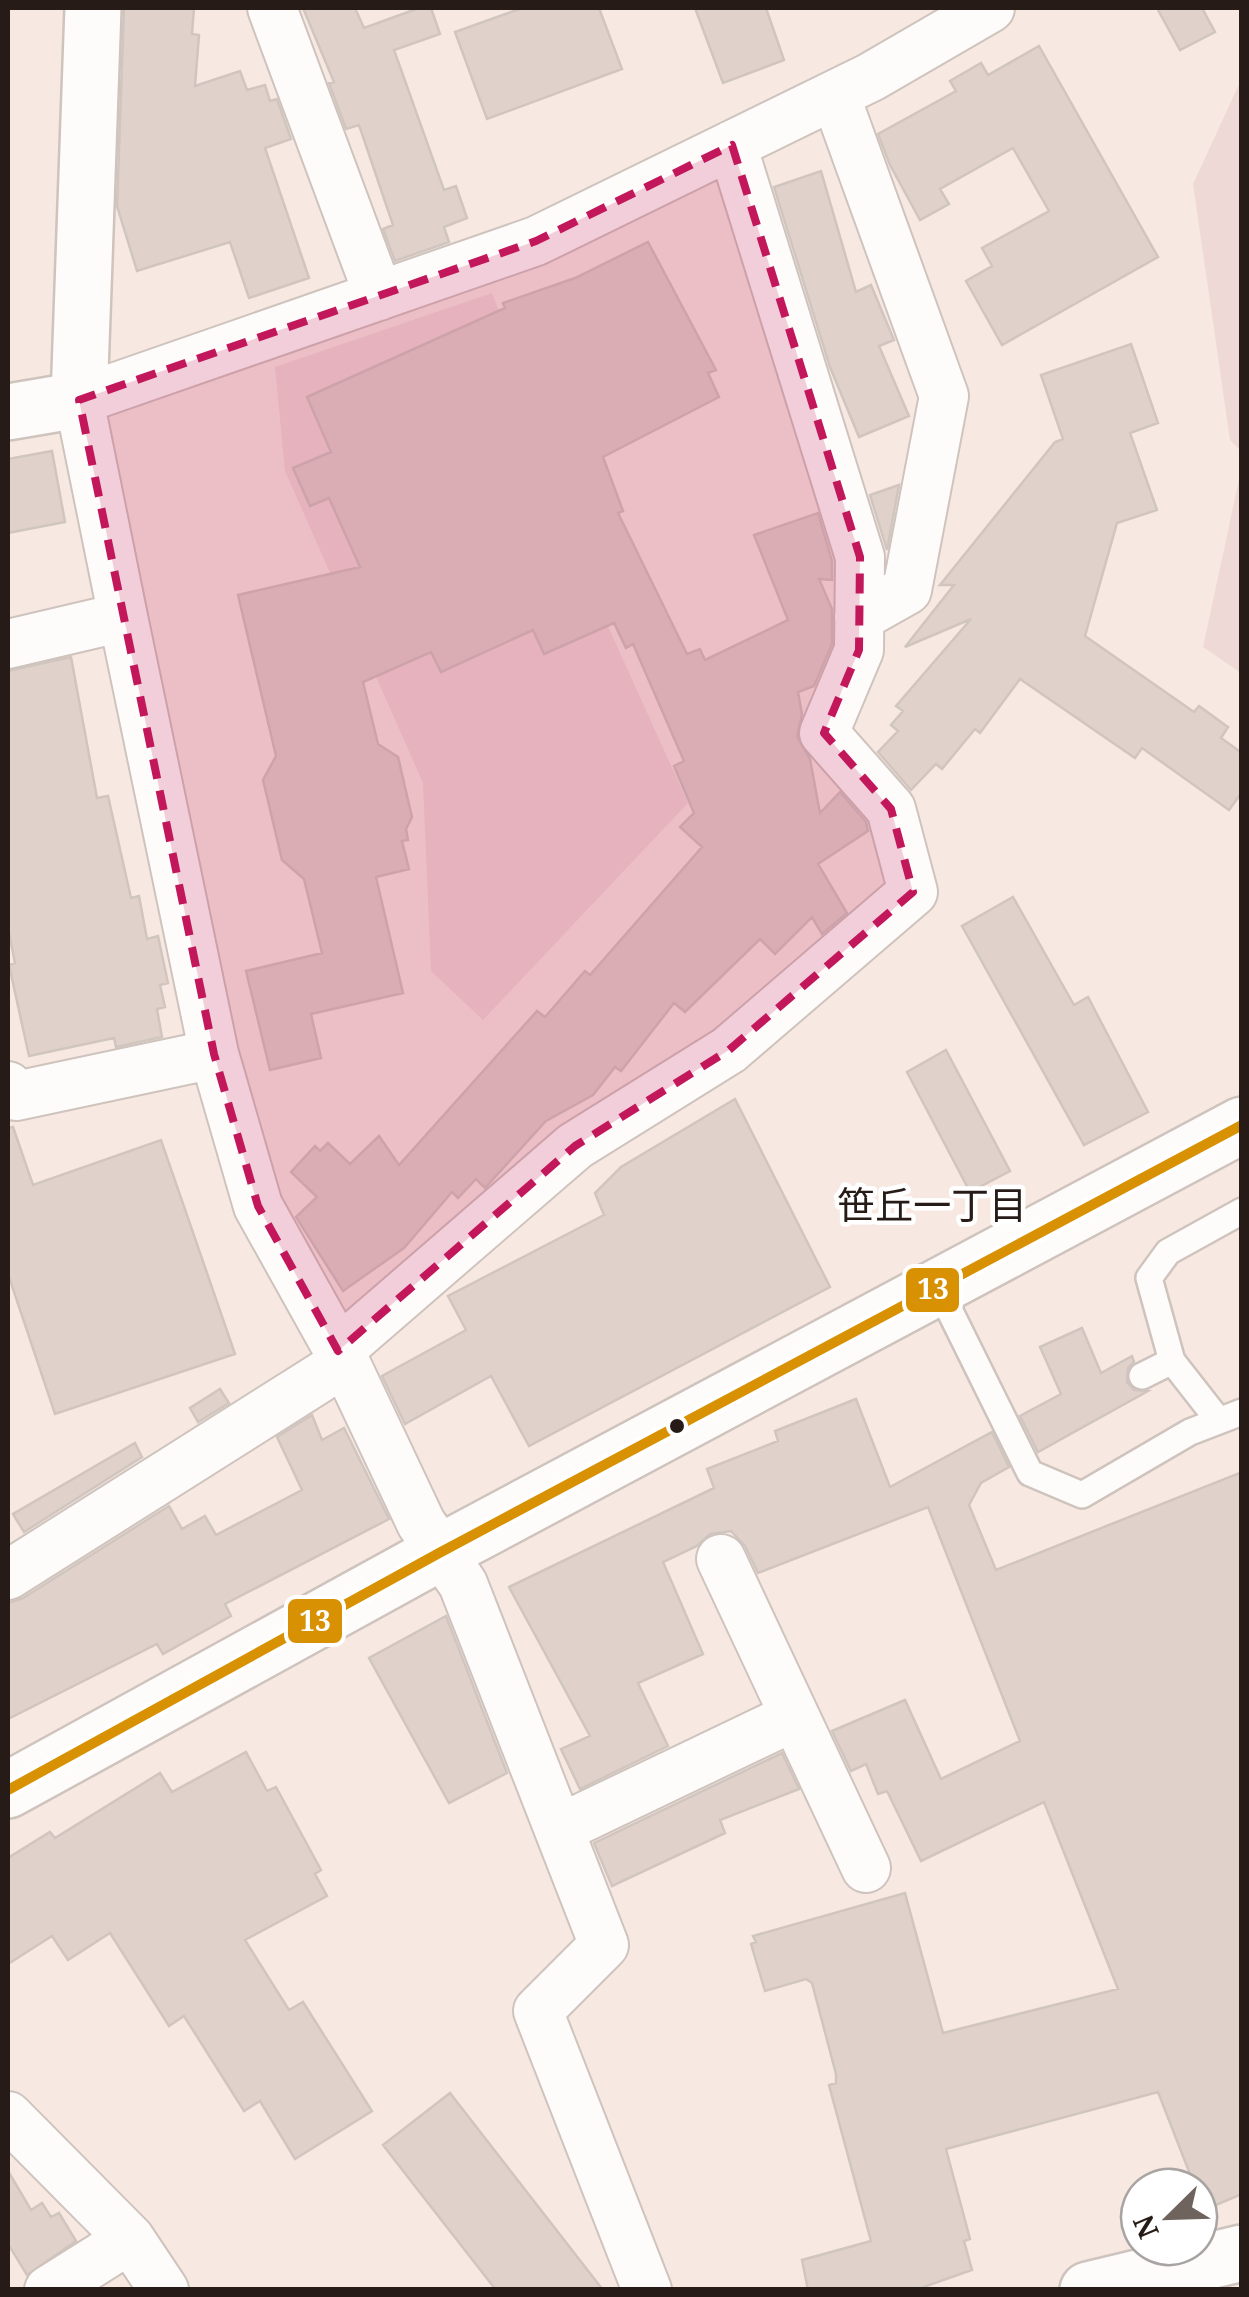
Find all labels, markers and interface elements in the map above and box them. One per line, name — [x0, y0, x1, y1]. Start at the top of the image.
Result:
district label: 笹丘一丁目 — [837, 1178, 1027, 1230]
line badge: 13 — [904, 1266, 961, 1314]
text: 13 — [917, 1269, 949, 1307]
unlabelled marker — [667, 1416, 687, 1436]
line badge: 13 — [286, 1597, 344, 1645]
text: 13 — [299, 1601, 331, 1639]
north arrow — [1119, 2167, 1219, 2267]
text: N — [1123, 2210, 1167, 2245]

